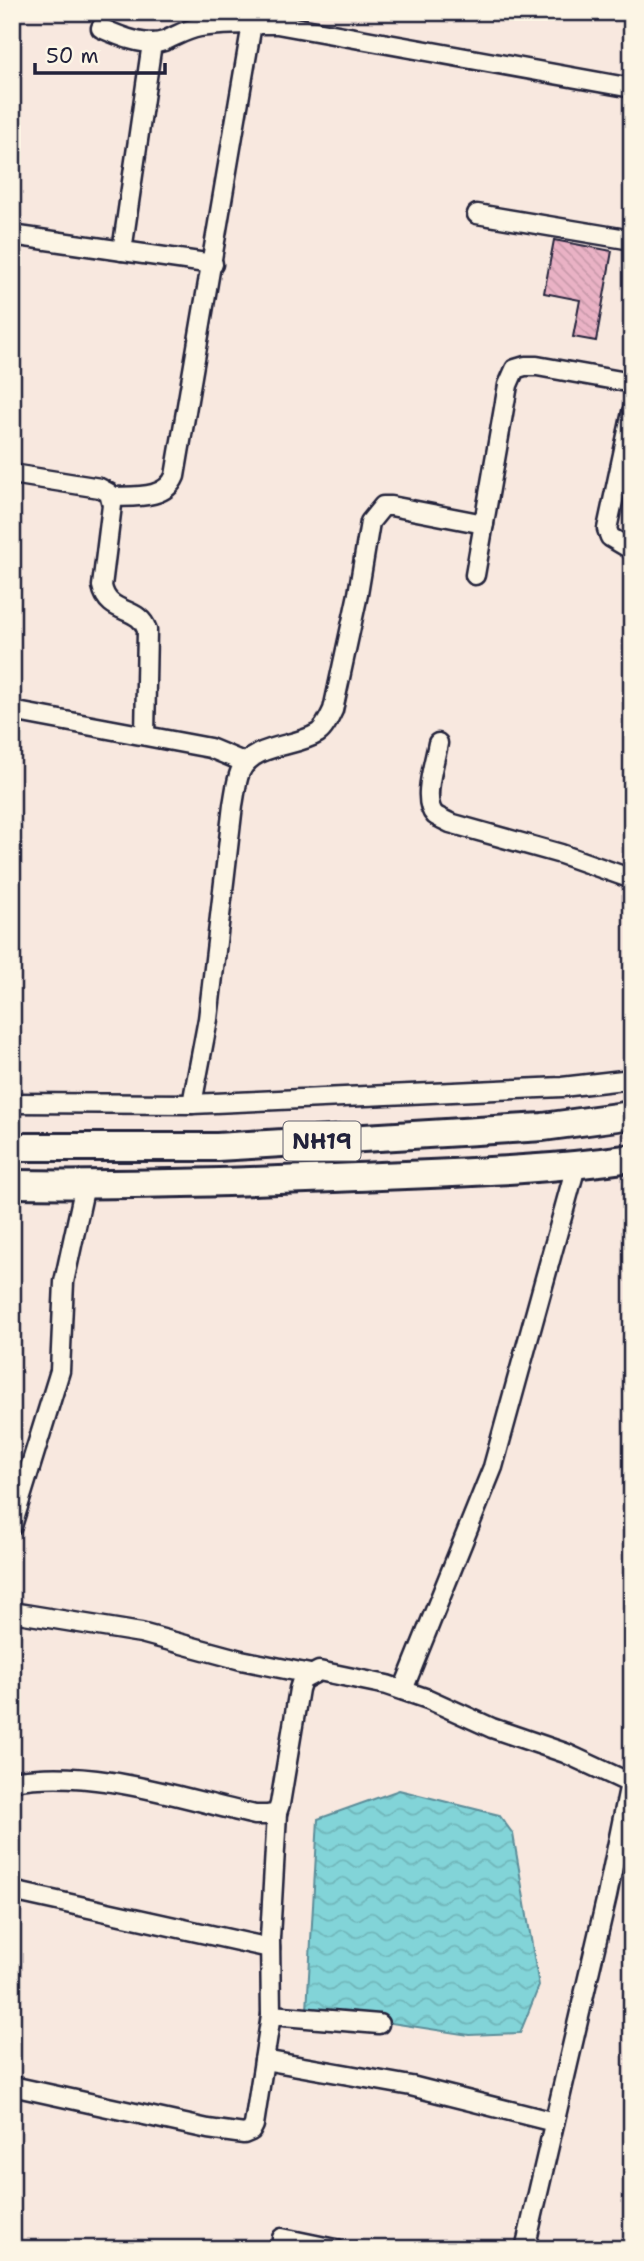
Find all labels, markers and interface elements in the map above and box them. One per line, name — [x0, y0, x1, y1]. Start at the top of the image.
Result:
scale bar — [35, 32, 164, 76]
text: 50 m — [46, 42, 99, 70]
road number: NH19 — [284, 1122, 360, 1160]

